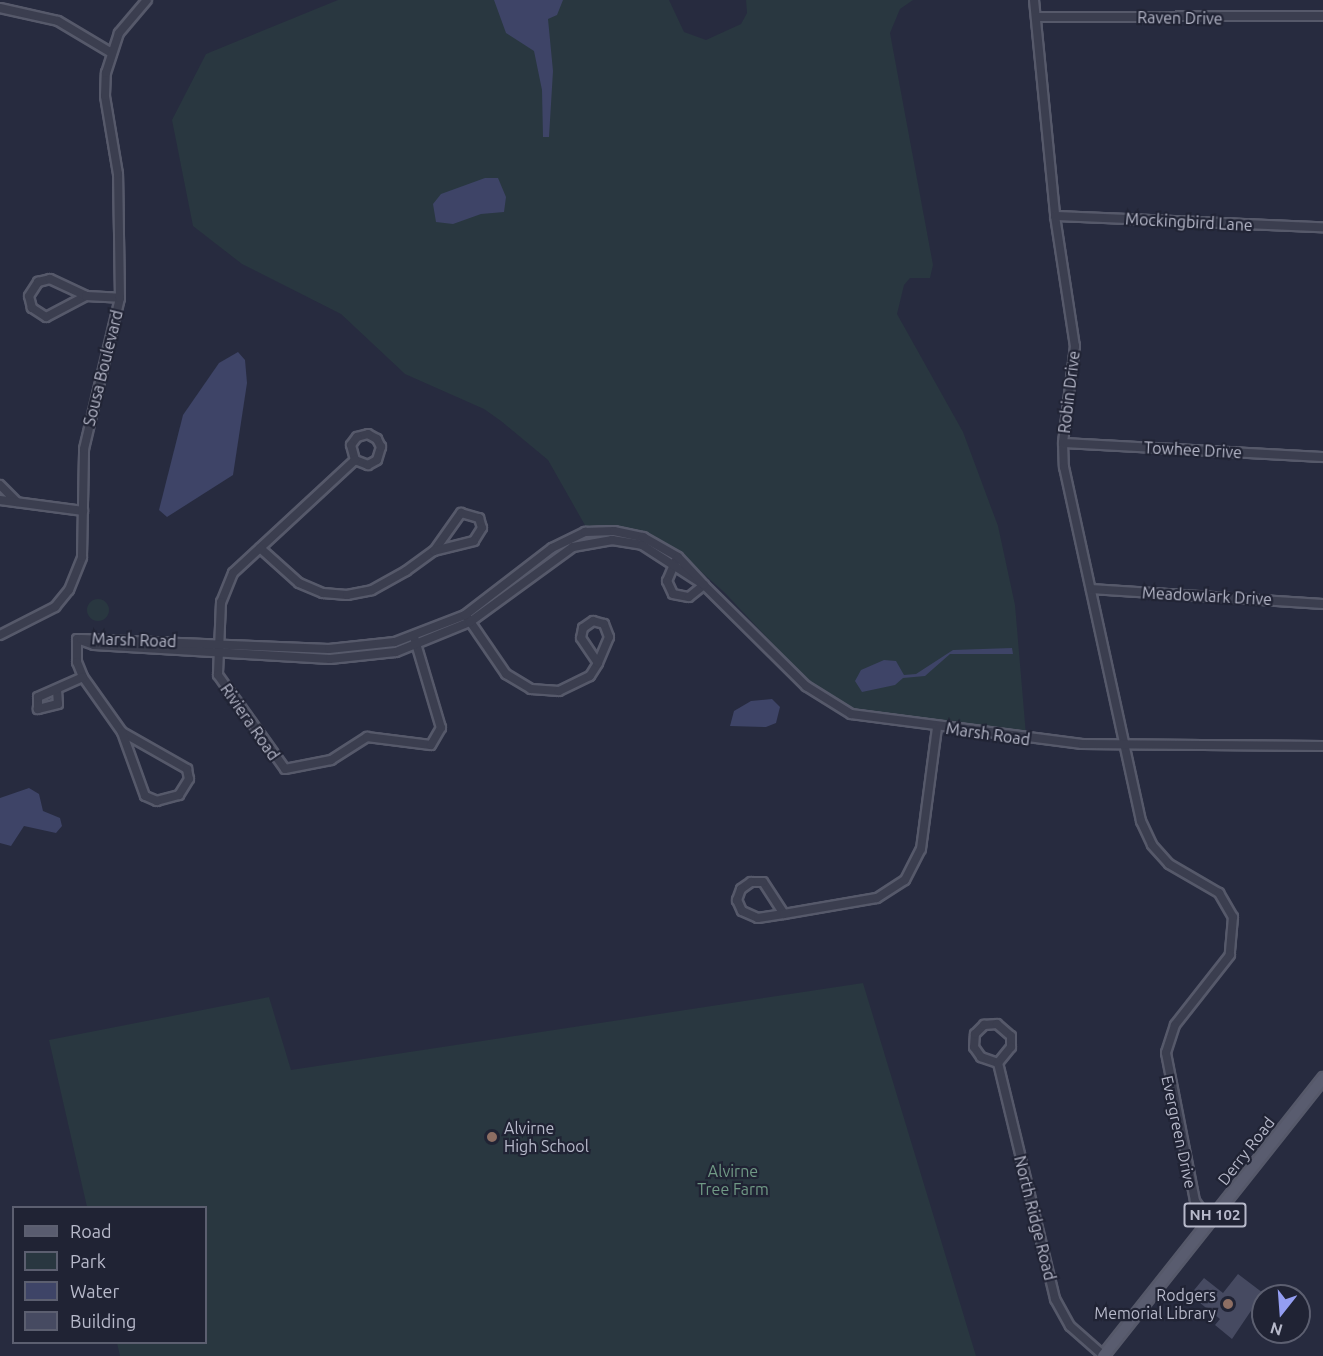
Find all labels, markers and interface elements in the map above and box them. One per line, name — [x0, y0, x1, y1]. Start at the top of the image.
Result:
street label: Raven Drive — [1137, 8, 1223, 28]
street label: Mockingbird Lane — [1125, 209, 1253, 235]
street label: Sousa Boulevard — [79, 308, 127, 428]
street label: Robin Drive — [1054, 350, 1084, 434]
street label: Towhee Drive — [1143, 438, 1243, 462]
street label: Meadowlark Drive — [1142, 583, 1272, 609]
street label: Marsh Road — [91, 629, 177, 651]
street label: Riviera Road — [217, 680, 283, 764]
street label: Marsh Road — [945, 719, 1031, 749]
street label: Evergreen Drive — [1158, 1074, 1200, 1190]
street label: Derry Road — [1214, 1113, 1278, 1189]
place label: Alvirne High School — [504, 1118, 589, 1156]
marker: Alvirne High School — [485, 1130, 499, 1144]
street label: North Ridge Road — [1010, 1154, 1060, 1282]
park label: Alvirne Tree Farm — [697, 1161, 769, 1199]
road number: NH 102 — [1184, 1203, 1246, 1227]
legend — [12, 1206, 207, 1344]
text: Road — [70, 1221, 112, 1241]
text: Park — [70, 1251, 106, 1271]
text: Water — [70, 1281, 119, 1301]
north arrow — [1251, 1284, 1311, 1344]
place label: Rodgers Memorial Library — [1094, 1285, 1216, 1323]
marker: Rodgers Memorial Library — [1221, 1297, 1235, 1311]
text: Building — [70, 1311, 136, 1331]
text: N — [1268, 1319, 1285, 1340]

